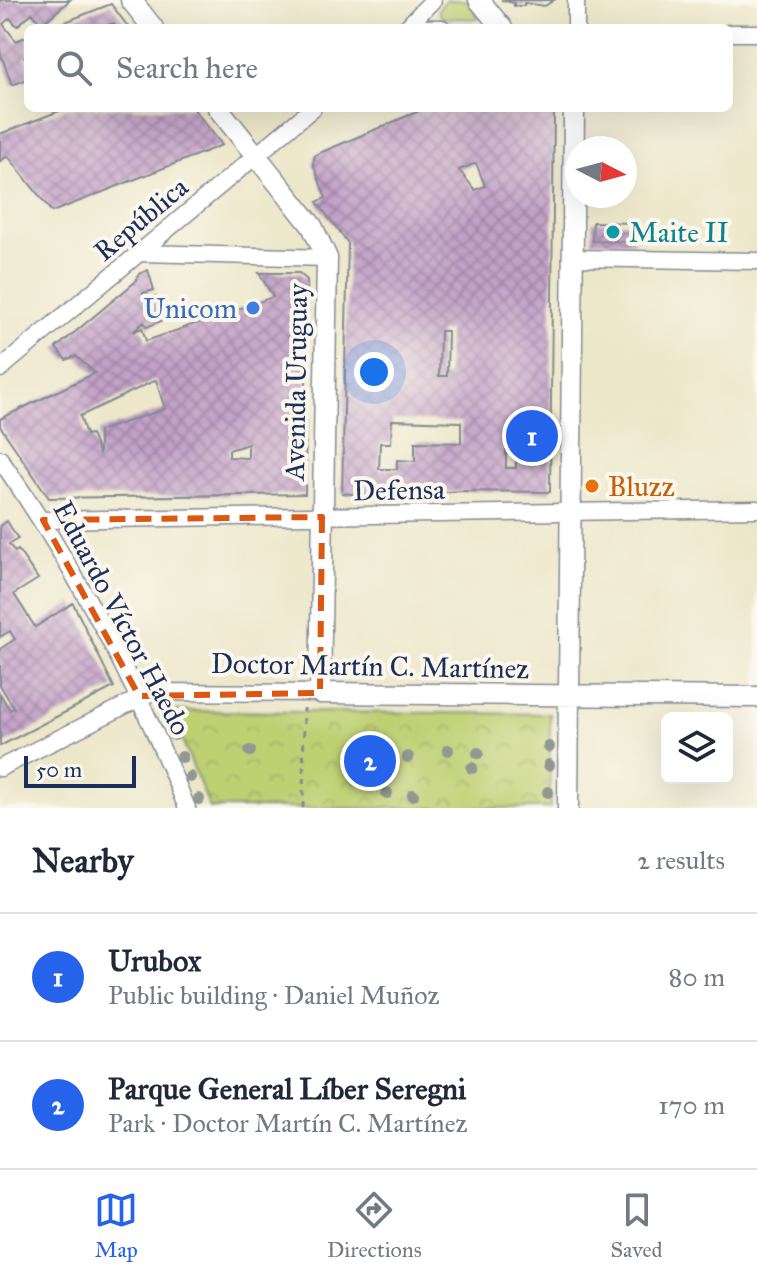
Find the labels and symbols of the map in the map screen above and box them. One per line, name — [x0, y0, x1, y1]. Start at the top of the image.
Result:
north arrow — [565, 136, 637, 208]
street label: República — [87, 169, 195, 269]
place label: Maite II — [629, 215, 729, 250]
marker: Maite II — [604, 223, 622, 241]
street label: Avenida Uruguay — [277, 282, 315, 482]
place label: Unicom — [143, 291, 237, 326]
marker: Unicom — [244, 299, 262, 317]
your location — [354, 352, 394, 392]
pin: 1 — [506, 406, 558, 466]
place label: Bluzz — [608, 469, 675, 504]
street label: Defensa — [353, 472, 445, 508]
marker: Bluzz — [583, 477, 601, 495]
street label: Eduardo Víctor Haedo — [45, 495, 199, 741]
street label: Doctor Martín C. Martínez — [211, 646, 530, 686]
pin: 2 — [344, 731, 396, 791]
scale bar — [24, 752, 136, 788]

